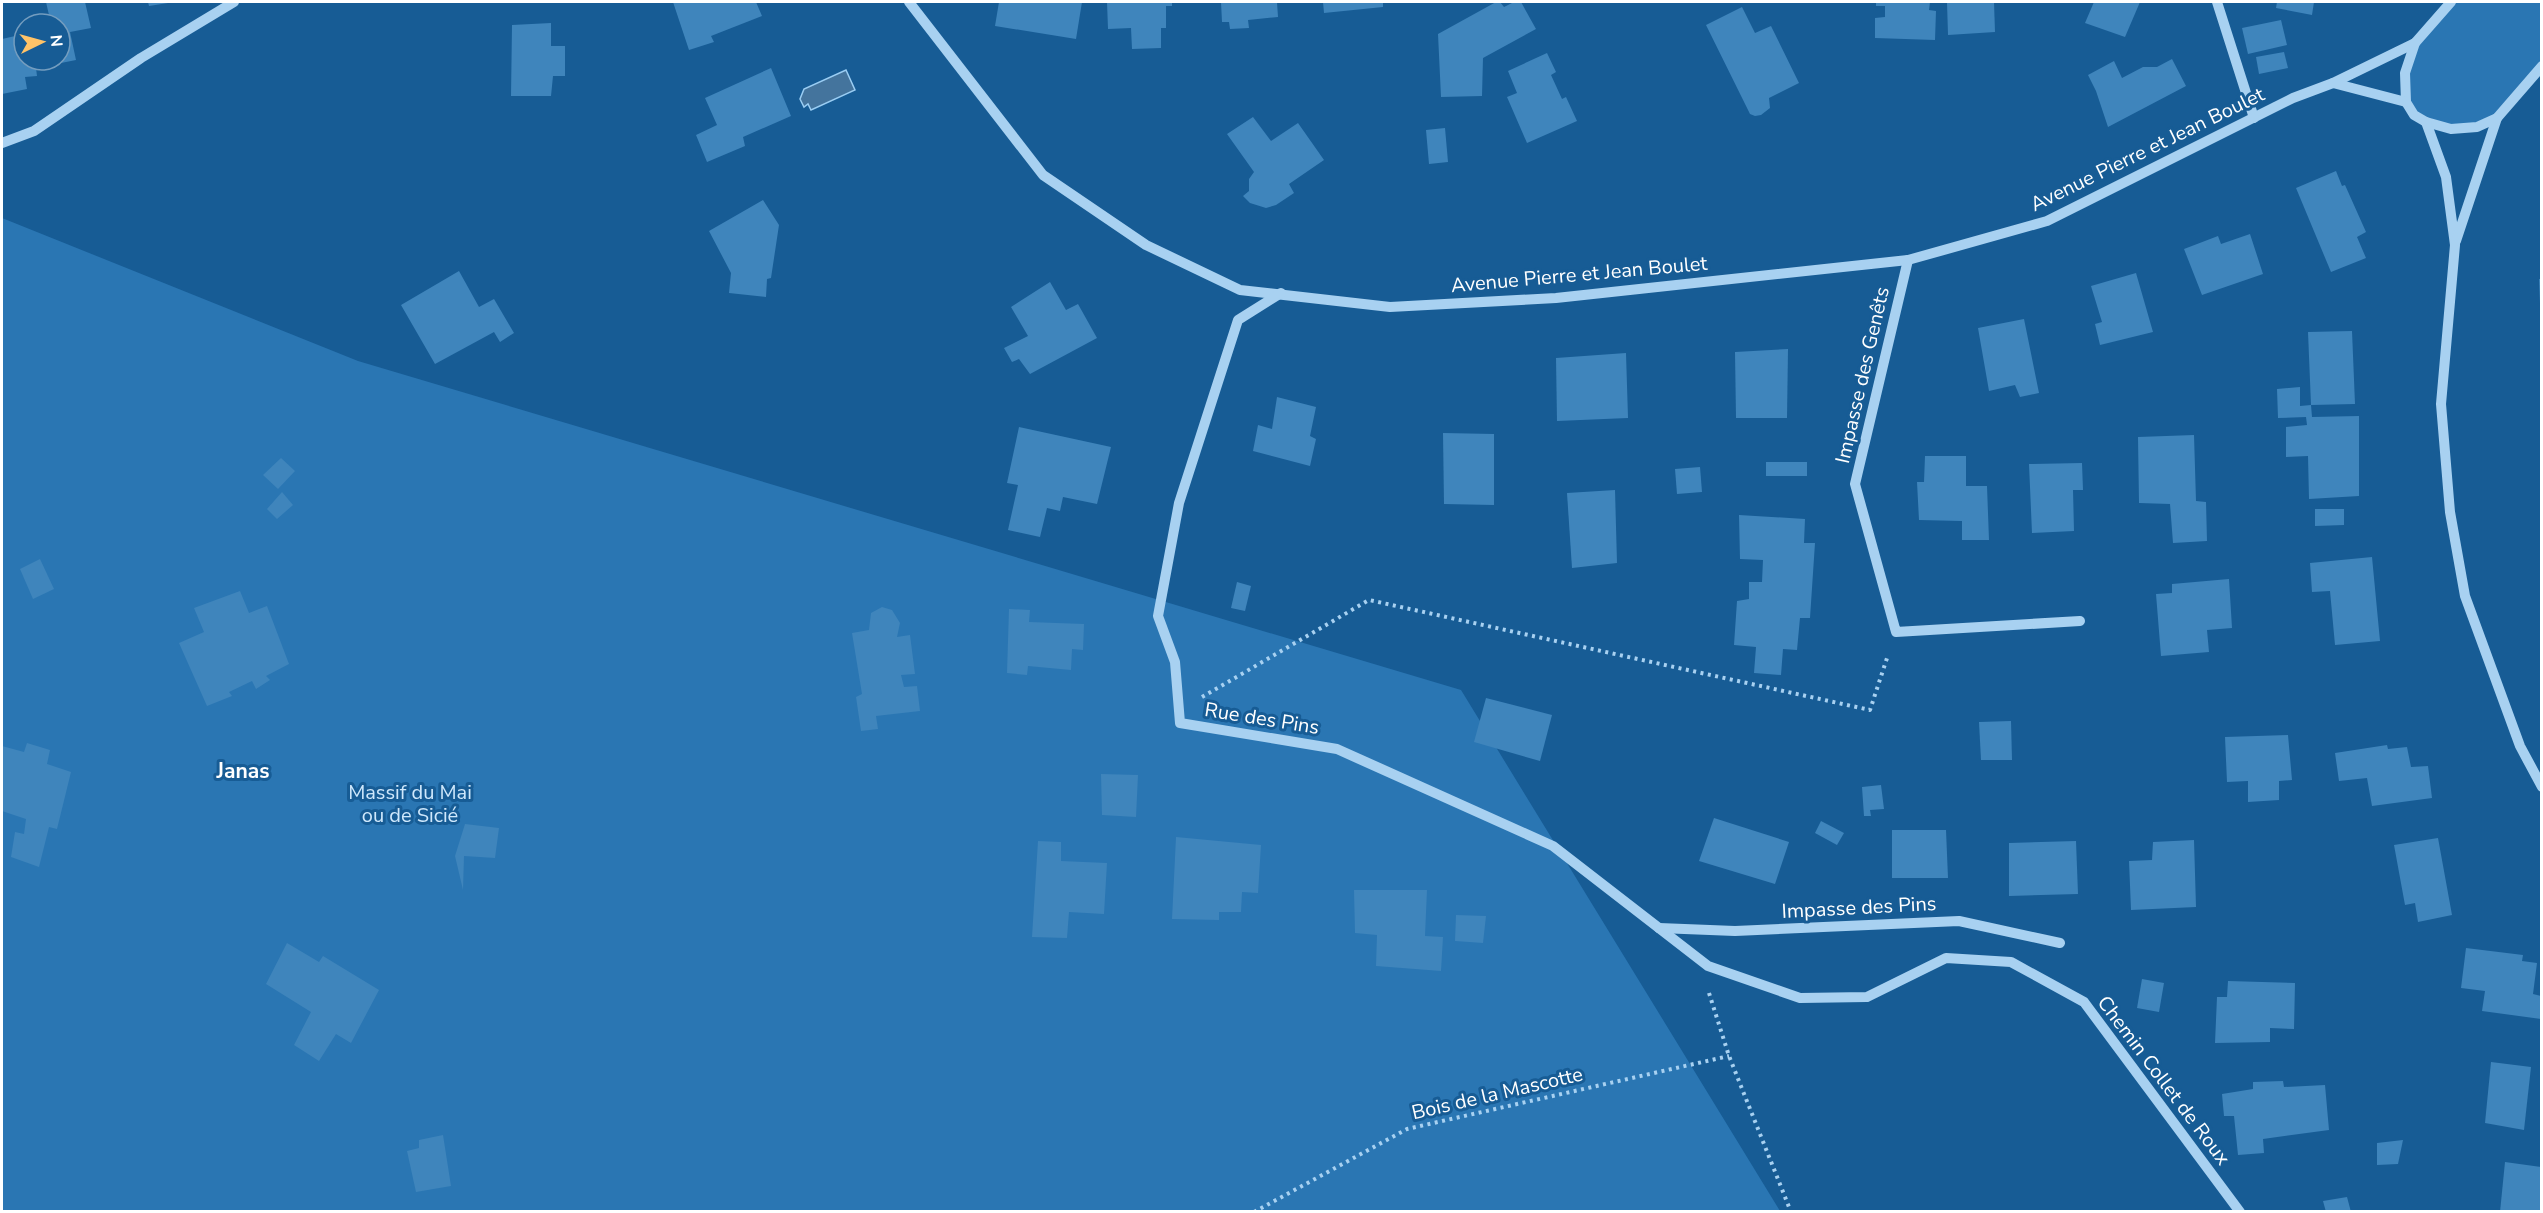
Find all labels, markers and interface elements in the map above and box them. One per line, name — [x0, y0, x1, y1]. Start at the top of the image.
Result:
north arrow — [12, 12, 72, 72]
text: N — [44, 34, 67, 48]
street label: Avenue Pierre et Jean Boulet — [2026, 80, 2270, 218]
street label: Avenue Pierre et Jean Boulet — [1450, 250, 1709, 299]
street label: Impasse des Genêts — [1829, 284, 1896, 466]
street label: Rue des Pins — [1203, 696, 1321, 741]
district label: Janas — [216, 757, 269, 785]
park label: Massif du Mai ou de Sicié — [348, 779, 472, 829]
street label: Impasse des Pins — [1781, 890, 1937, 925]
street label: Chemin Collet de Roux — [2091, 990, 2237, 1171]
street label: Bois de la Mascotte — [1409, 1061, 1585, 1126]

